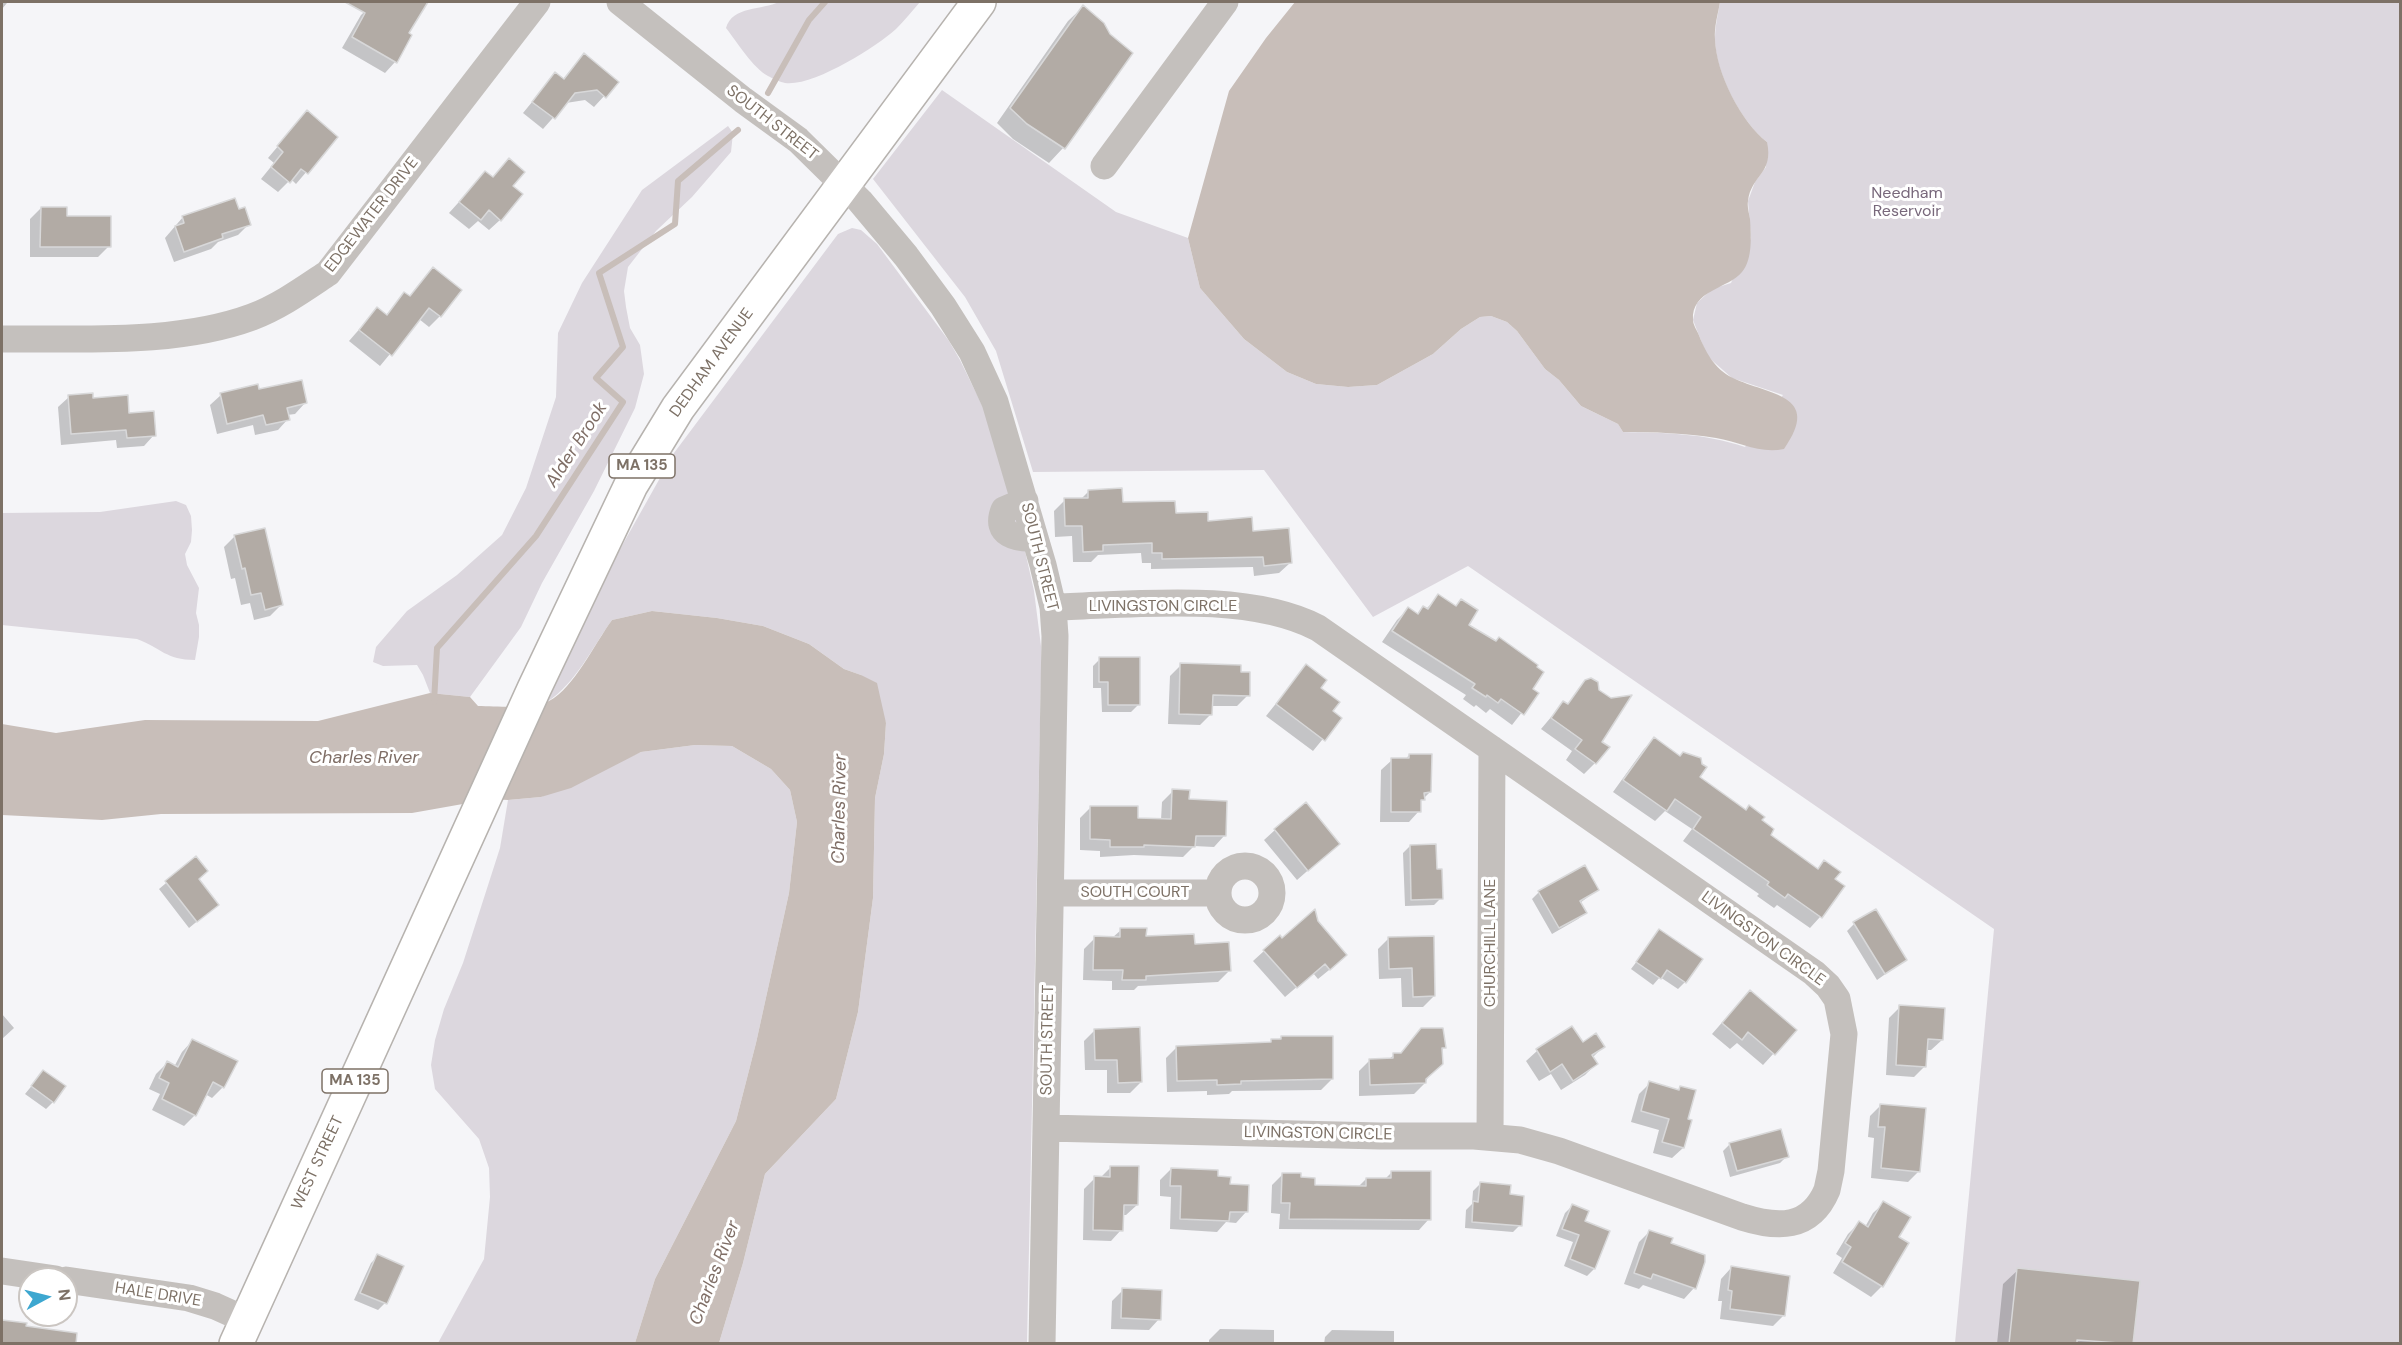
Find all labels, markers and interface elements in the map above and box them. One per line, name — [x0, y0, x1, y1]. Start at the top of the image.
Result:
street label: SOUTH STREET — [722, 81, 822, 165]
street label: EDGEWATER DRIVE — [321, 154, 423, 276]
park label: Needham Reservoir — [1871, 184, 1943, 222]
street label: DEDHAM AVENUE — [666, 305, 758, 421]
water label: Alder Brook — [542, 398, 612, 492]
road number: MA 135 — [609, 454, 675, 478]
street label: SOUTH STREET — [1016, 501, 1062, 613]
street label: LIVINGSTON CIRCLE — [1089, 597, 1237, 617]
water label: Charles River — [309, 747, 419, 769]
water label: Charles River — [828, 754, 852, 864]
street label: CHURCHILL LANE — [1481, 879, 1501, 1007]
street label: SOUTH COURT — [1080, 883, 1190, 903]
street label: LIVINGSTON CIRCLE — [1697, 888, 1829, 990]
street label: SOUTH STREET — [1037, 984, 1059, 1096]
road number: MA 135 — [322, 1069, 388, 1093]
street label: WEST STREET — [288, 1113, 348, 1213]
street label: LIVINGSTON CIRCLE — [1244, 1123, 1392, 1145]
water label: Charles River — [685, 1218, 745, 1328]
north arrow — [18, 1267, 78, 1327]
street label: HALE DRIVE — [113, 1279, 203, 1311]
text: N — [53, 1288, 76, 1302]

